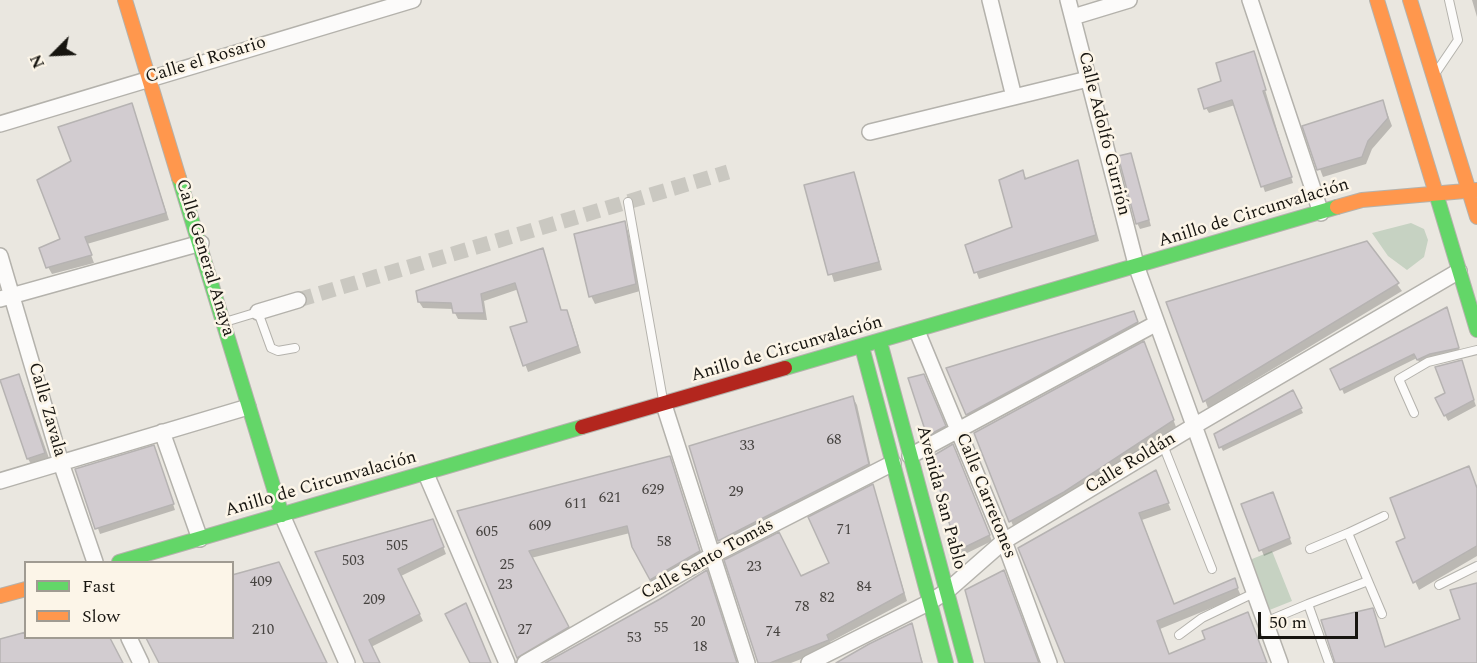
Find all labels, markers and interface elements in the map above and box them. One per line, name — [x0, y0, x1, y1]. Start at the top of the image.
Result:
north arrow — [24, 24, 84, 84]
street label: Calle el Rosario — [143, 32, 269, 90]
text: N — [24, 50, 51, 72]
street label: Calle Adolfo Gurrión — [1072, 50, 1134, 218]
street label: Anillo de Circunvalación — [1156, 175, 1352, 253]
street label: Calle General Anaya — [170, 177, 238, 339]
street label: Anillo de Circunvalación — [689, 312, 885, 388]
street label: Calle Zavala — [22, 360, 70, 460]
street label: Avenida San Pablo — [910, 424, 970, 572]
street label: Calle Roldán — [1082, 429, 1180, 499]
street label: Calle Carretones — [950, 430, 1020, 562]
house number: 68 — [827, 432, 841, 450]
house number: 33 — [740, 438, 754, 456]
street label: Anillo de Circunvalación — [223, 447, 419, 523]
house number: 629 — [642, 482, 664, 500]
house number: 29 — [729, 484, 743, 502]
house number: 621 — [599, 490, 621, 508]
house number: 611 — [565, 496, 587, 514]
street label: Calle Santo Tomás — [638, 515, 778, 605]
house number: 609 — [529, 518, 551, 536]
house number: 71 — [837, 522, 851, 540]
house number: 605 — [476, 524, 498, 542]
house number: 58 — [657, 534, 671, 552]
house number: 505 — [386, 538, 408, 556]
house number: 503 — [342, 553, 364, 571]
house number: 25 — [500, 557, 514, 575]
house number: 23 — [747, 559, 761, 577]
legend — [24, 561, 234, 639]
text: Fast — [82, 573, 115, 600]
house number: 409 — [250, 574, 272, 592]
house number: 23 — [498, 577, 512, 595]
house number: 84 — [857, 579, 871, 597]
house number: 82 — [820, 590, 834, 608]
house number: 209 — [363, 592, 385, 610]
house number: 78 — [795, 599, 809, 617]
scale bar — [1261, 600, 1362, 638]
text: Slow — [82, 603, 120, 630]
text: 50 m — [1269, 609, 1307, 636]
house number: 20 — [691, 614, 705, 632]
house number: 55 — [654, 620, 668, 638]
house number: 210 — [252, 622, 274, 640]
house number: 27 — [518, 622, 532, 640]
house number: 74 — [766, 624, 780, 642]
house number: 53 — [627, 630, 641, 648]
house number: 18 — [693, 639, 707, 657]

